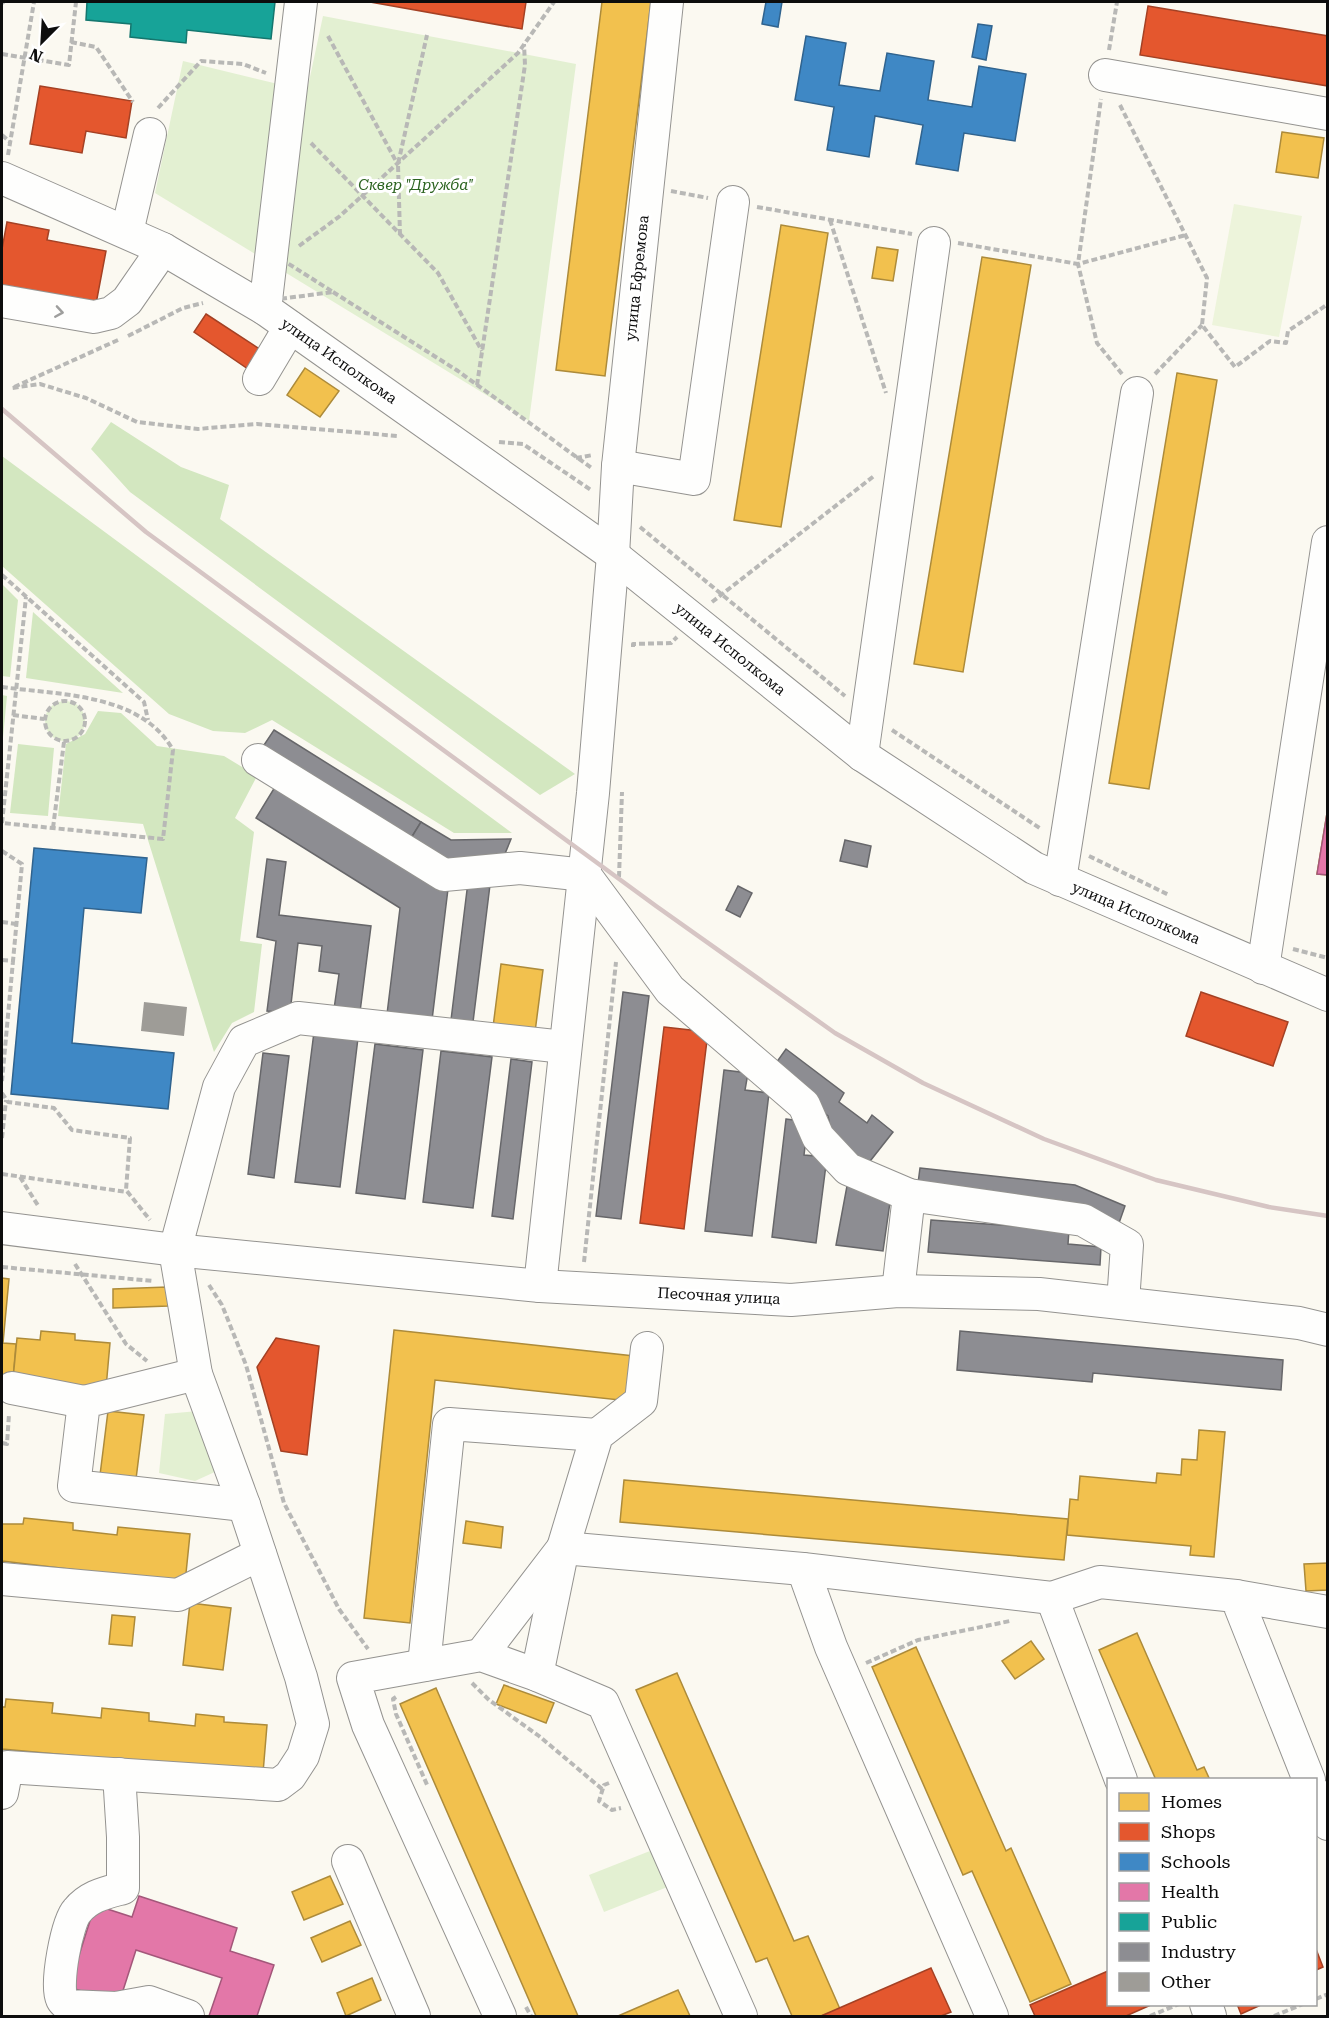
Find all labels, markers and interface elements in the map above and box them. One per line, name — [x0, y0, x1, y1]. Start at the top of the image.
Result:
north arrow — [12, 12, 72, 72]
text: N — [27, 44, 46, 66]
park label: Сквер "Дружба" — [358, 176, 474, 194]
street label: улица Ефремова — [621, 214, 653, 342]
one-way arrow — [54, 305, 64, 318]
street label: улица Исполкома — [278, 314, 400, 408]
street label: улица Исполкома — [671, 599, 789, 699]
street label: улица Исполкома — [1069, 878, 1203, 948]
street label: Песочная улица — [657, 1284, 781, 1308]
legend — [1107, 1778, 1317, 2006]
text: Homes — [1161, 1791, 1222, 1812]
text: Shops — [1161, 1821, 1215, 1842]
text: Schools — [1161, 1851, 1230, 1872]
text: Health — [1161, 1881, 1220, 1902]
text: Public — [1161, 1911, 1217, 1932]
text: Industry — [1161, 1941, 1236, 1962]
text: Other — [1161, 1971, 1211, 1992]

